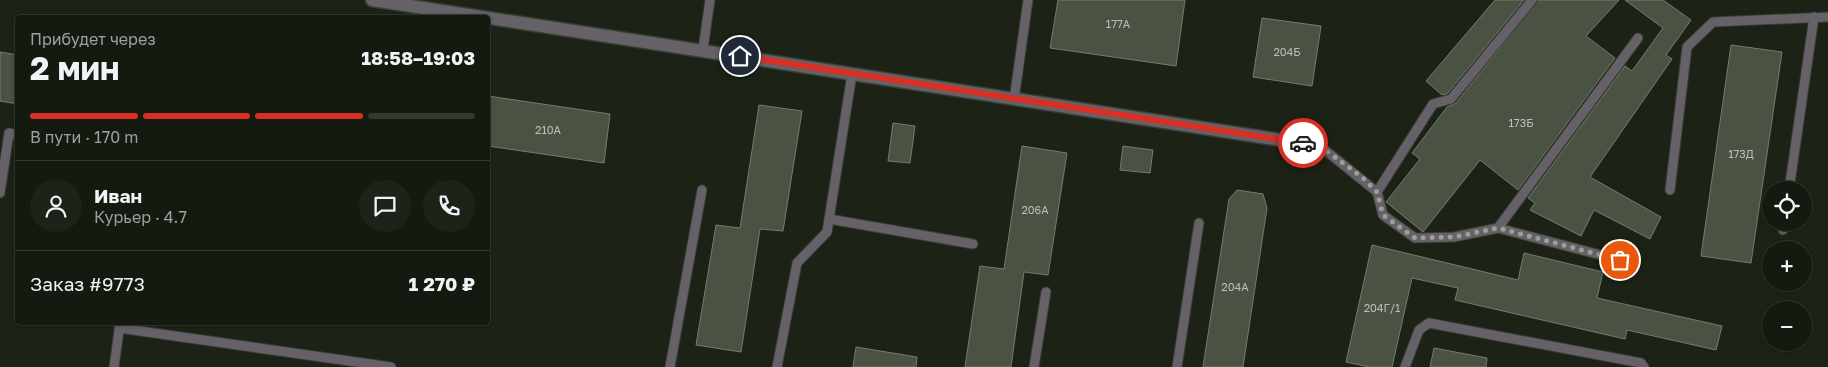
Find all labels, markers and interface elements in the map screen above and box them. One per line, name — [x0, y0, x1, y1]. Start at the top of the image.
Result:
house number: 177А — [1106, 17, 1131, 30]
text: Прибудет через — [30, 29, 156, 49]
pin — [719, 35, 761, 77]
icon: home — [726, 42, 754, 70]
house number: 204Б — [1273, 45, 1301, 58]
text: 18:58–19:03 — [361, 46, 475, 69]
text: 2 мин — [30, 49, 120, 87]
house number: 173Б — [1509, 116, 1533, 129]
courier — [1278, 118, 1328, 168]
house number: 210А — [535, 123, 562, 136]
text: В пути · 170 m — [30, 127, 138, 147]
icon: car — [1289, 129, 1317, 157]
house number: 173Д — [1728, 147, 1754, 160]
button: person — [30, 180, 82, 232]
button: chat — [359, 180, 411, 232]
button: phone — [423, 180, 475, 232]
map controls — [1762, 181, 1812, 351]
button: locate — [1762, 181, 1812, 231]
text: Иван — [94, 184, 142, 207]
house number: 206А — [1021, 203, 1049, 216]
text: Курьер · 4.7 — [94, 207, 187, 227]
pin — [1599, 239, 1641, 281]
button: + — [1762, 241, 1812, 291]
icon: bag — [1606, 246, 1634, 274]
text: Заказ #9773 — [30, 272, 145, 295]
text: 1 270 ₽ — [409, 272, 475, 295]
house number: 204А — [1221, 280, 1249, 293]
house number: 204Г/1 — [1364, 301, 1400, 314]
button: − — [1762, 301, 1812, 351]

